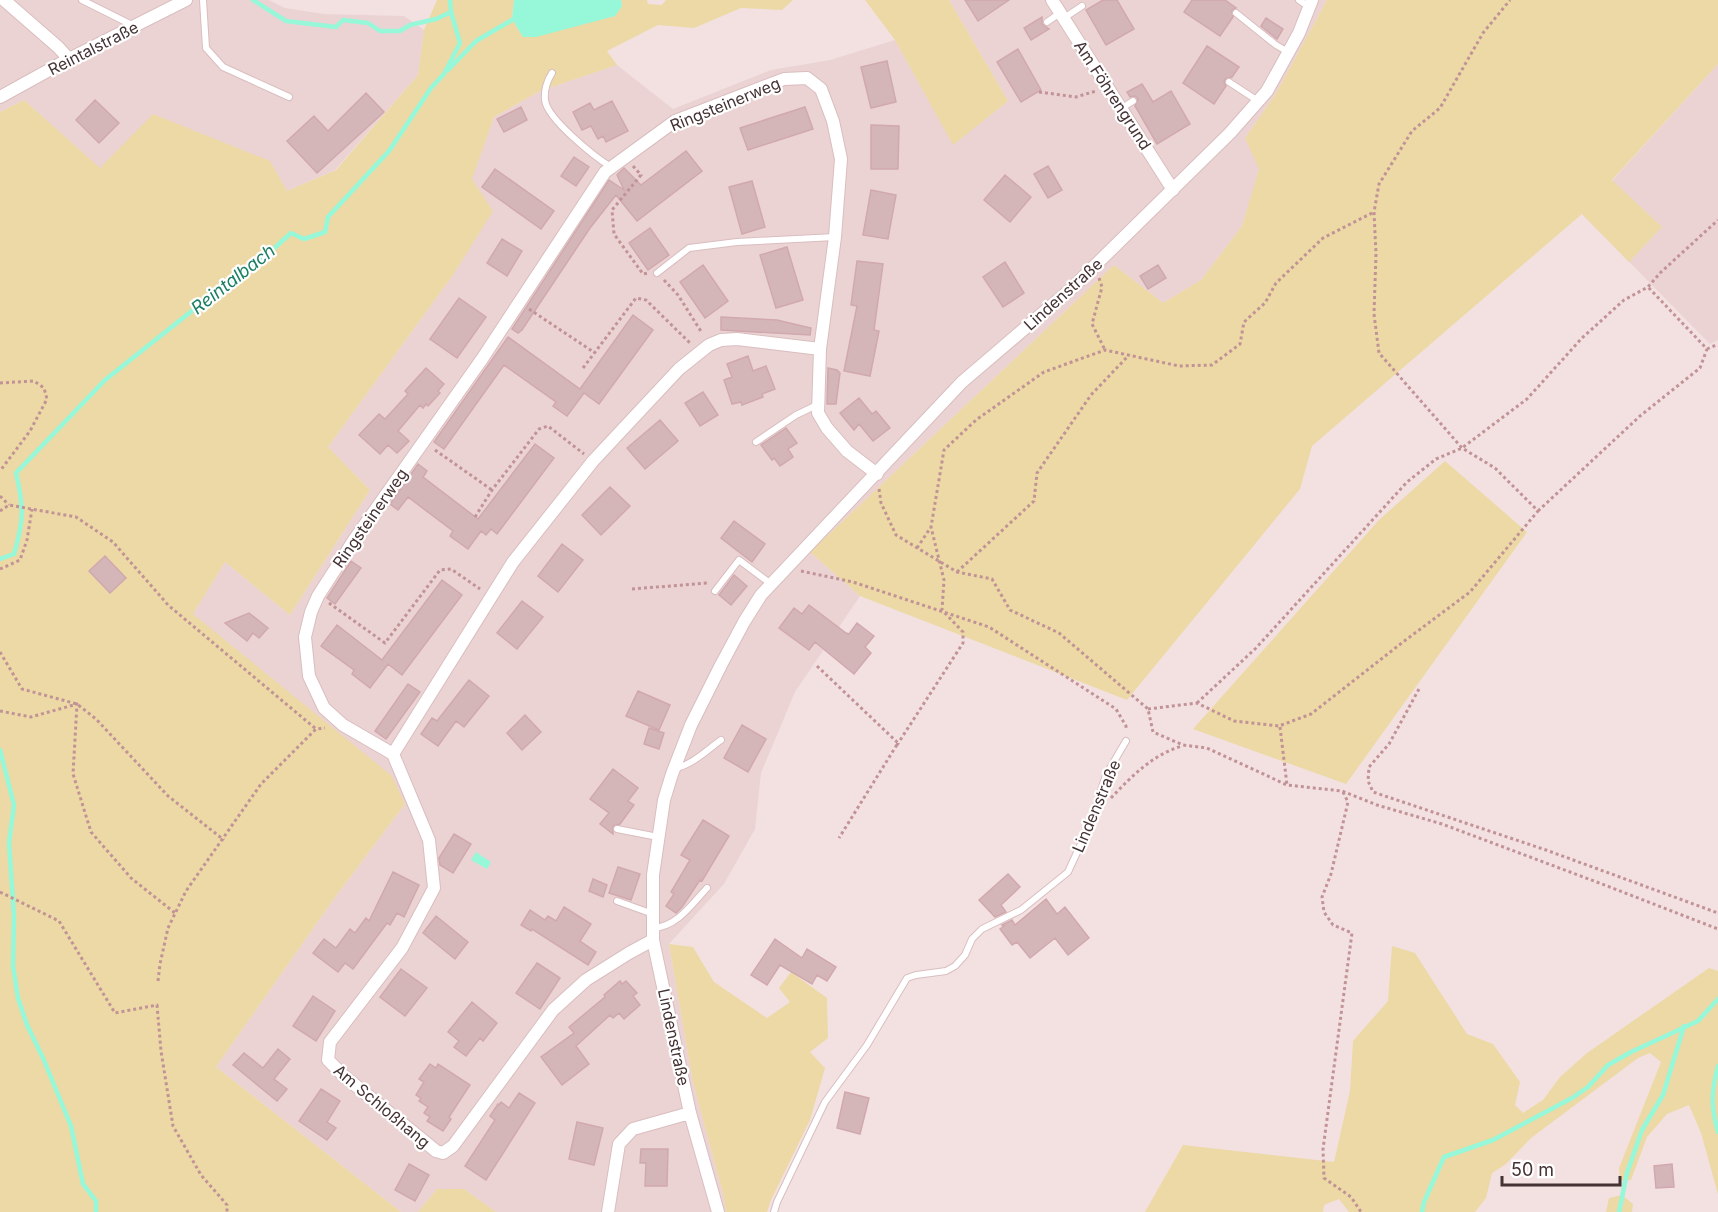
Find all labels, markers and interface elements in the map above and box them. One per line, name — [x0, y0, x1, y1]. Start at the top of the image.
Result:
street label: Reintalstraße — [44, 17, 142, 79]
street label: Am Föhrengrund — [1070, 37, 1156, 153]
street label: Ringsteinerweg — [667, 73, 783, 135]
water label: Reintalbach — [187, 240, 279, 318]
street label: Lindenstraße — [1020, 254, 1106, 334]
street label: Ringsteinerweg — [328, 464, 412, 572]
street label: Lindenstraße — [1067, 757, 1125, 855]
street label: Lindenstraße — [654, 987, 694, 1087]
street label: Am Schloßhang — [330, 1060, 434, 1152]
scale bar — [1502, 1149, 1620, 1187]
text: 50 m — [1511, 1159, 1554, 1180]

